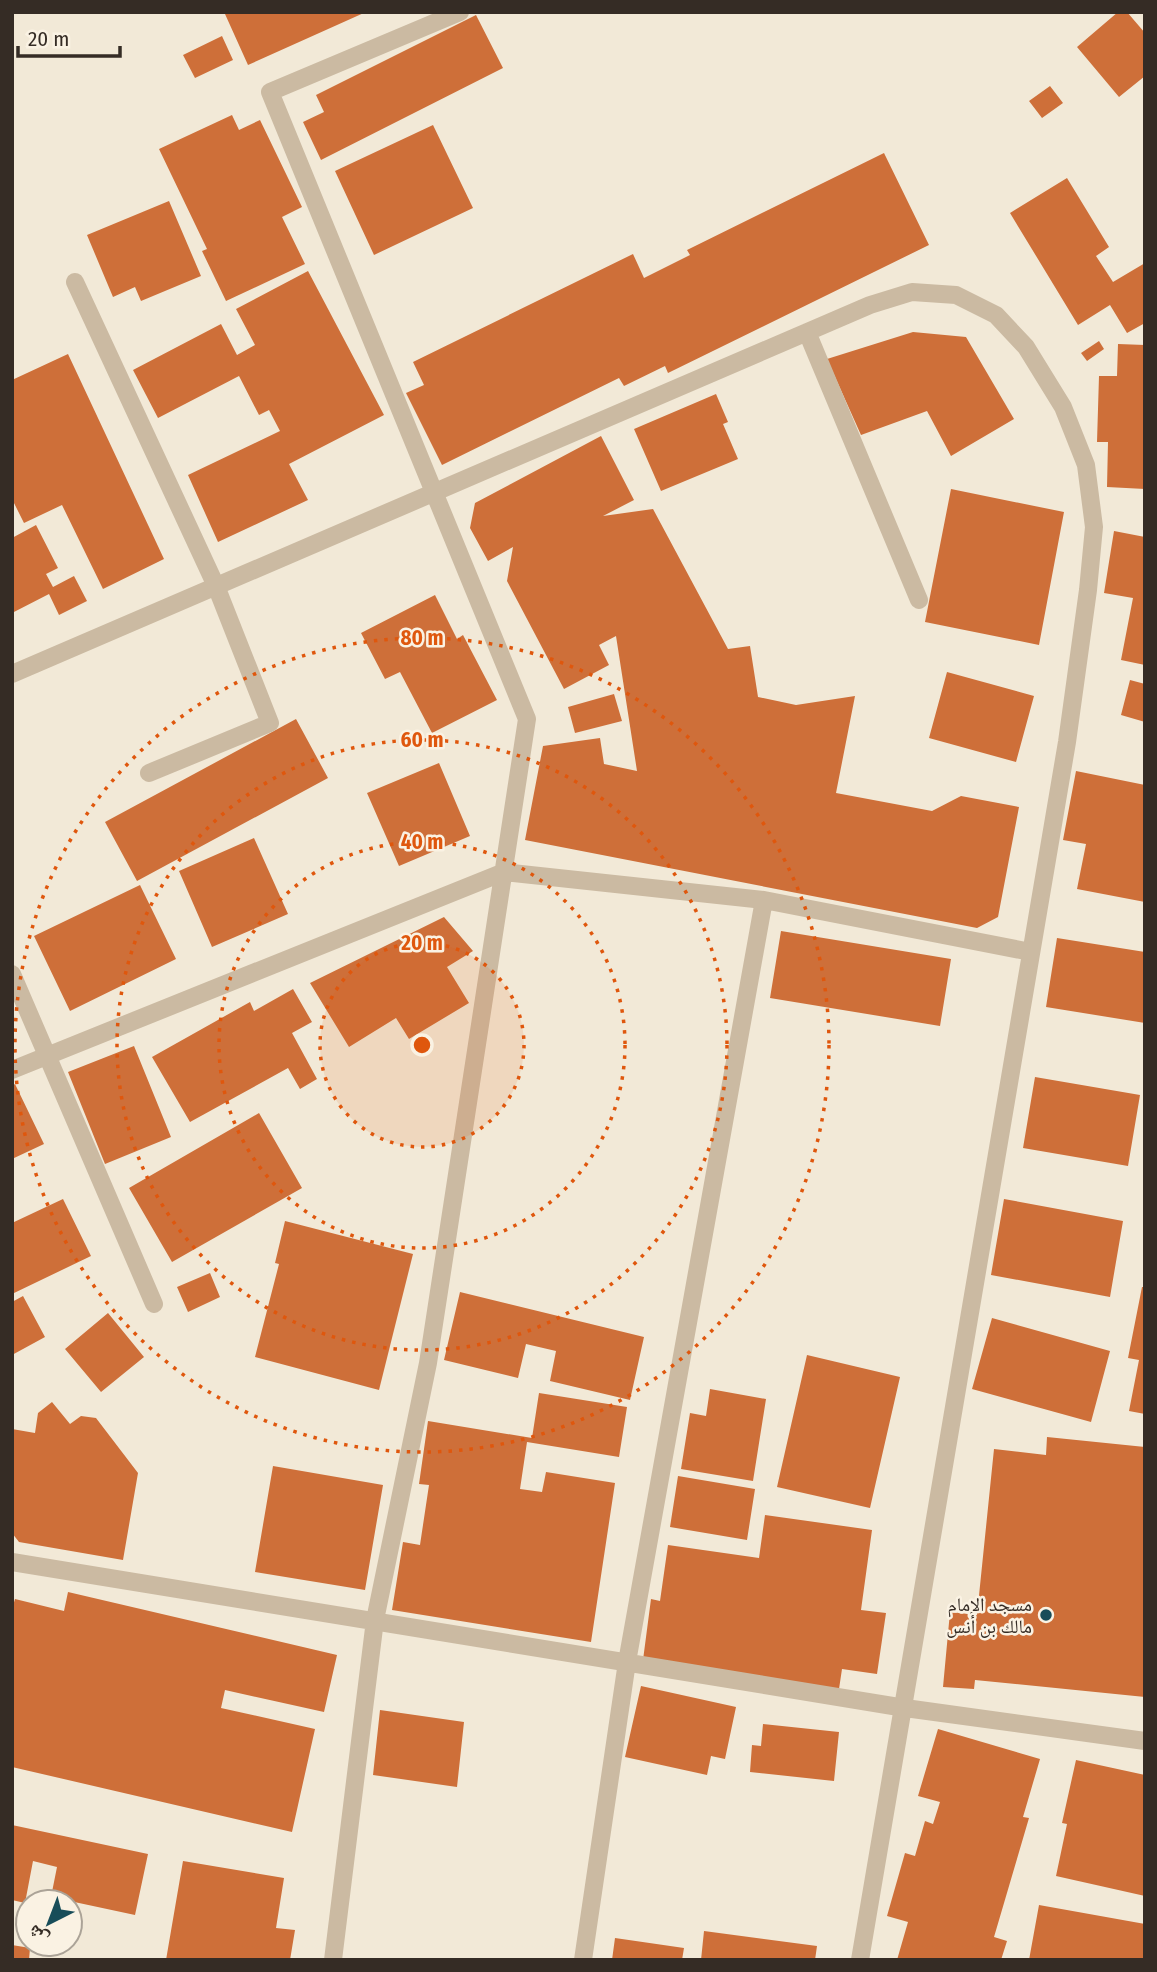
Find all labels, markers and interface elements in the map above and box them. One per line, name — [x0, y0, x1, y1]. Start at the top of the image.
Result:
scale bar — [18, 14, 119, 58]
text: 20 m — [28, 26, 69, 52]
text: 80 m — [401, 625, 443, 651]
text: 60 m — [401, 727, 443, 753]
text: 40 m — [401, 829, 443, 855]
text: 20 m — [400, 930, 443, 956]
centre of rings — [410, 1033, 434, 1057]
place label: مسجد الإمام مالك بن أنس — [946, 1593, 1032, 1638]
marker: مسجد الإمام مالك بن أنس — [1038, 1607, 1054, 1623]
north arrow — [14, 1888, 84, 1958]
text: ش — [23, 1920, 53, 1951]

